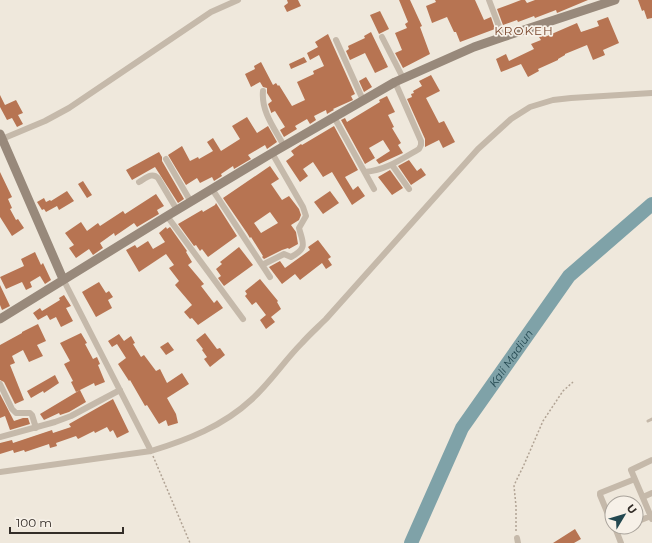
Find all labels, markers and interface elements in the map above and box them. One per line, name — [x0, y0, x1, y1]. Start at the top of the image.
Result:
district label: KROKEH — [494, 23, 554, 38]
water label: Kali Madiun — [486, 327, 536, 390]
north arrow — [604, 495, 644, 535]
text: U — [624, 501, 640, 517]
scale bar — [10, 509, 123, 535]
text: 100 m — [16, 515, 52, 530]

